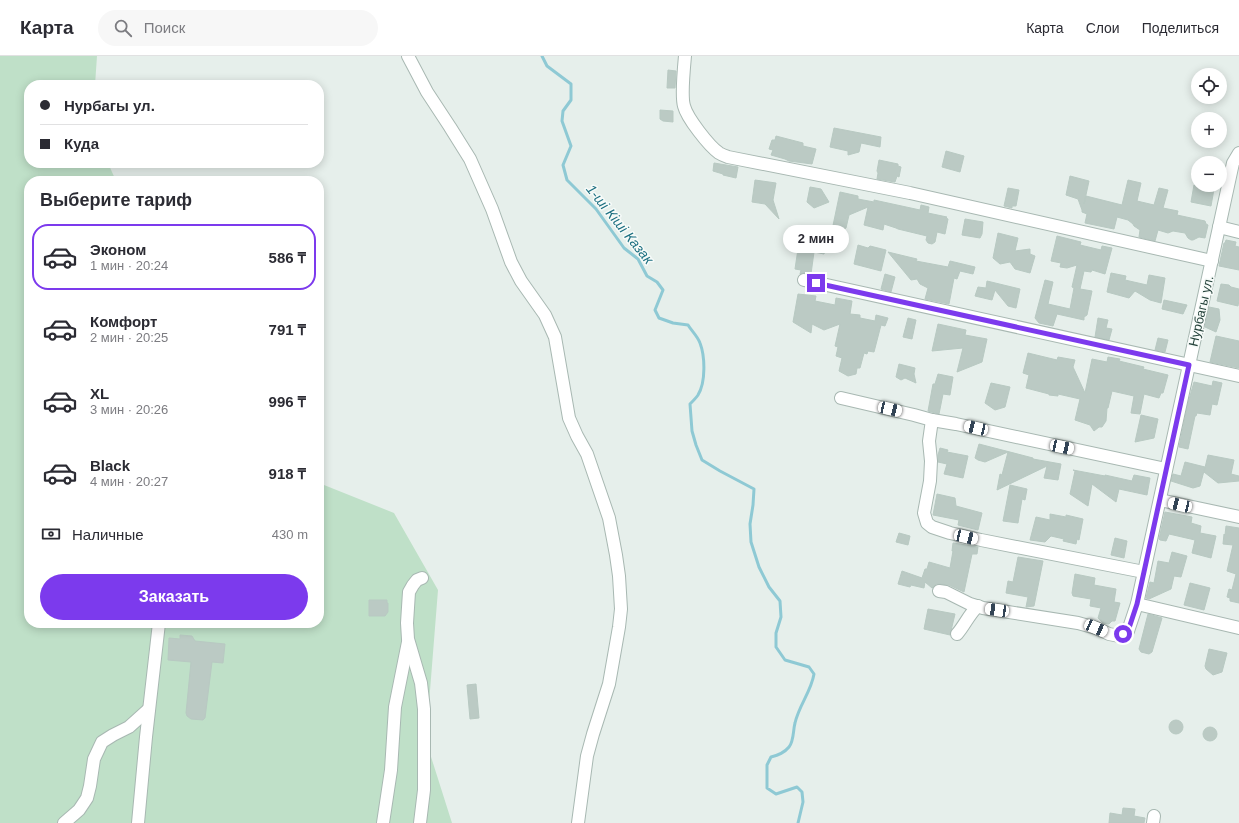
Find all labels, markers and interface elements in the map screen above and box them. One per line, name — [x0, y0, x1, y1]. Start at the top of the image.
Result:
search box — [98, 10, 378, 46]
text: Карта — [20, 17, 74, 38]
icon: search — [112, 17, 134, 39]
text: Поиск — [144, 19, 185, 36]
text: Карта — [1026, 20, 1064, 36]
text: Слои — [1086, 20, 1120, 36]
text: Поделиться — [1142, 20, 1219, 36]
map controls — [1191, 68, 1227, 192]
button: locate — [1191, 68, 1227, 104]
text: Нурбагы ул. — [64, 97, 155, 114]
button: + — [1191, 112, 1227, 148]
text: Куда — [64, 135, 99, 152]
button: − — [1191, 156, 1227, 192]
water label: 1-ші Кіші Казак — [583, 181, 658, 268]
text: Выберите тариф — [40, 190, 192, 210]
callout: 2 мин — [783, 225, 849, 253]
text: 2 мин — [798, 231, 834, 246]
icon: car — [42, 239, 78, 275]
text: Эконом — [90, 241, 146, 258]
text: 586 ₸ — [269, 249, 306, 266]
text: 1 мин · 20:24 — [90, 258, 168, 273]
route end — [807, 274, 825, 292]
street label: Нурбагы ул. — [1186, 274, 1216, 348]
icon: car — [42, 311, 78, 347]
text: Комфорт — [90, 313, 157, 330]
text: 791 ₸ — [269, 321, 306, 338]
text: 2 мин · 20:25 — [90, 330, 168, 345]
icon: car — [42, 383, 78, 419]
text: XL — [90, 385, 109, 402]
text: 996 ₸ — [269, 393, 306, 410]
car — [877, 400, 903, 418]
text: 3 мин · 20:26 — [90, 402, 168, 417]
car — [963, 419, 989, 437]
car — [1049, 439, 1075, 455]
icon: car — [42, 455, 78, 491]
text: Black — [90, 457, 130, 474]
text: 918 ₸ — [269, 465, 306, 482]
text: 4 мин · 20:27 — [90, 474, 168, 489]
car — [1167, 496, 1193, 514]
icon: cash — [40, 523, 62, 545]
text: Наличные — [72, 526, 144, 543]
text: 430 m — [272, 527, 308, 542]
car — [953, 528, 979, 546]
button: Заказать — [40, 574, 308, 620]
car — [984, 602, 1010, 618]
car — [1083, 618, 1109, 638]
route start — [1114, 625, 1132, 643]

